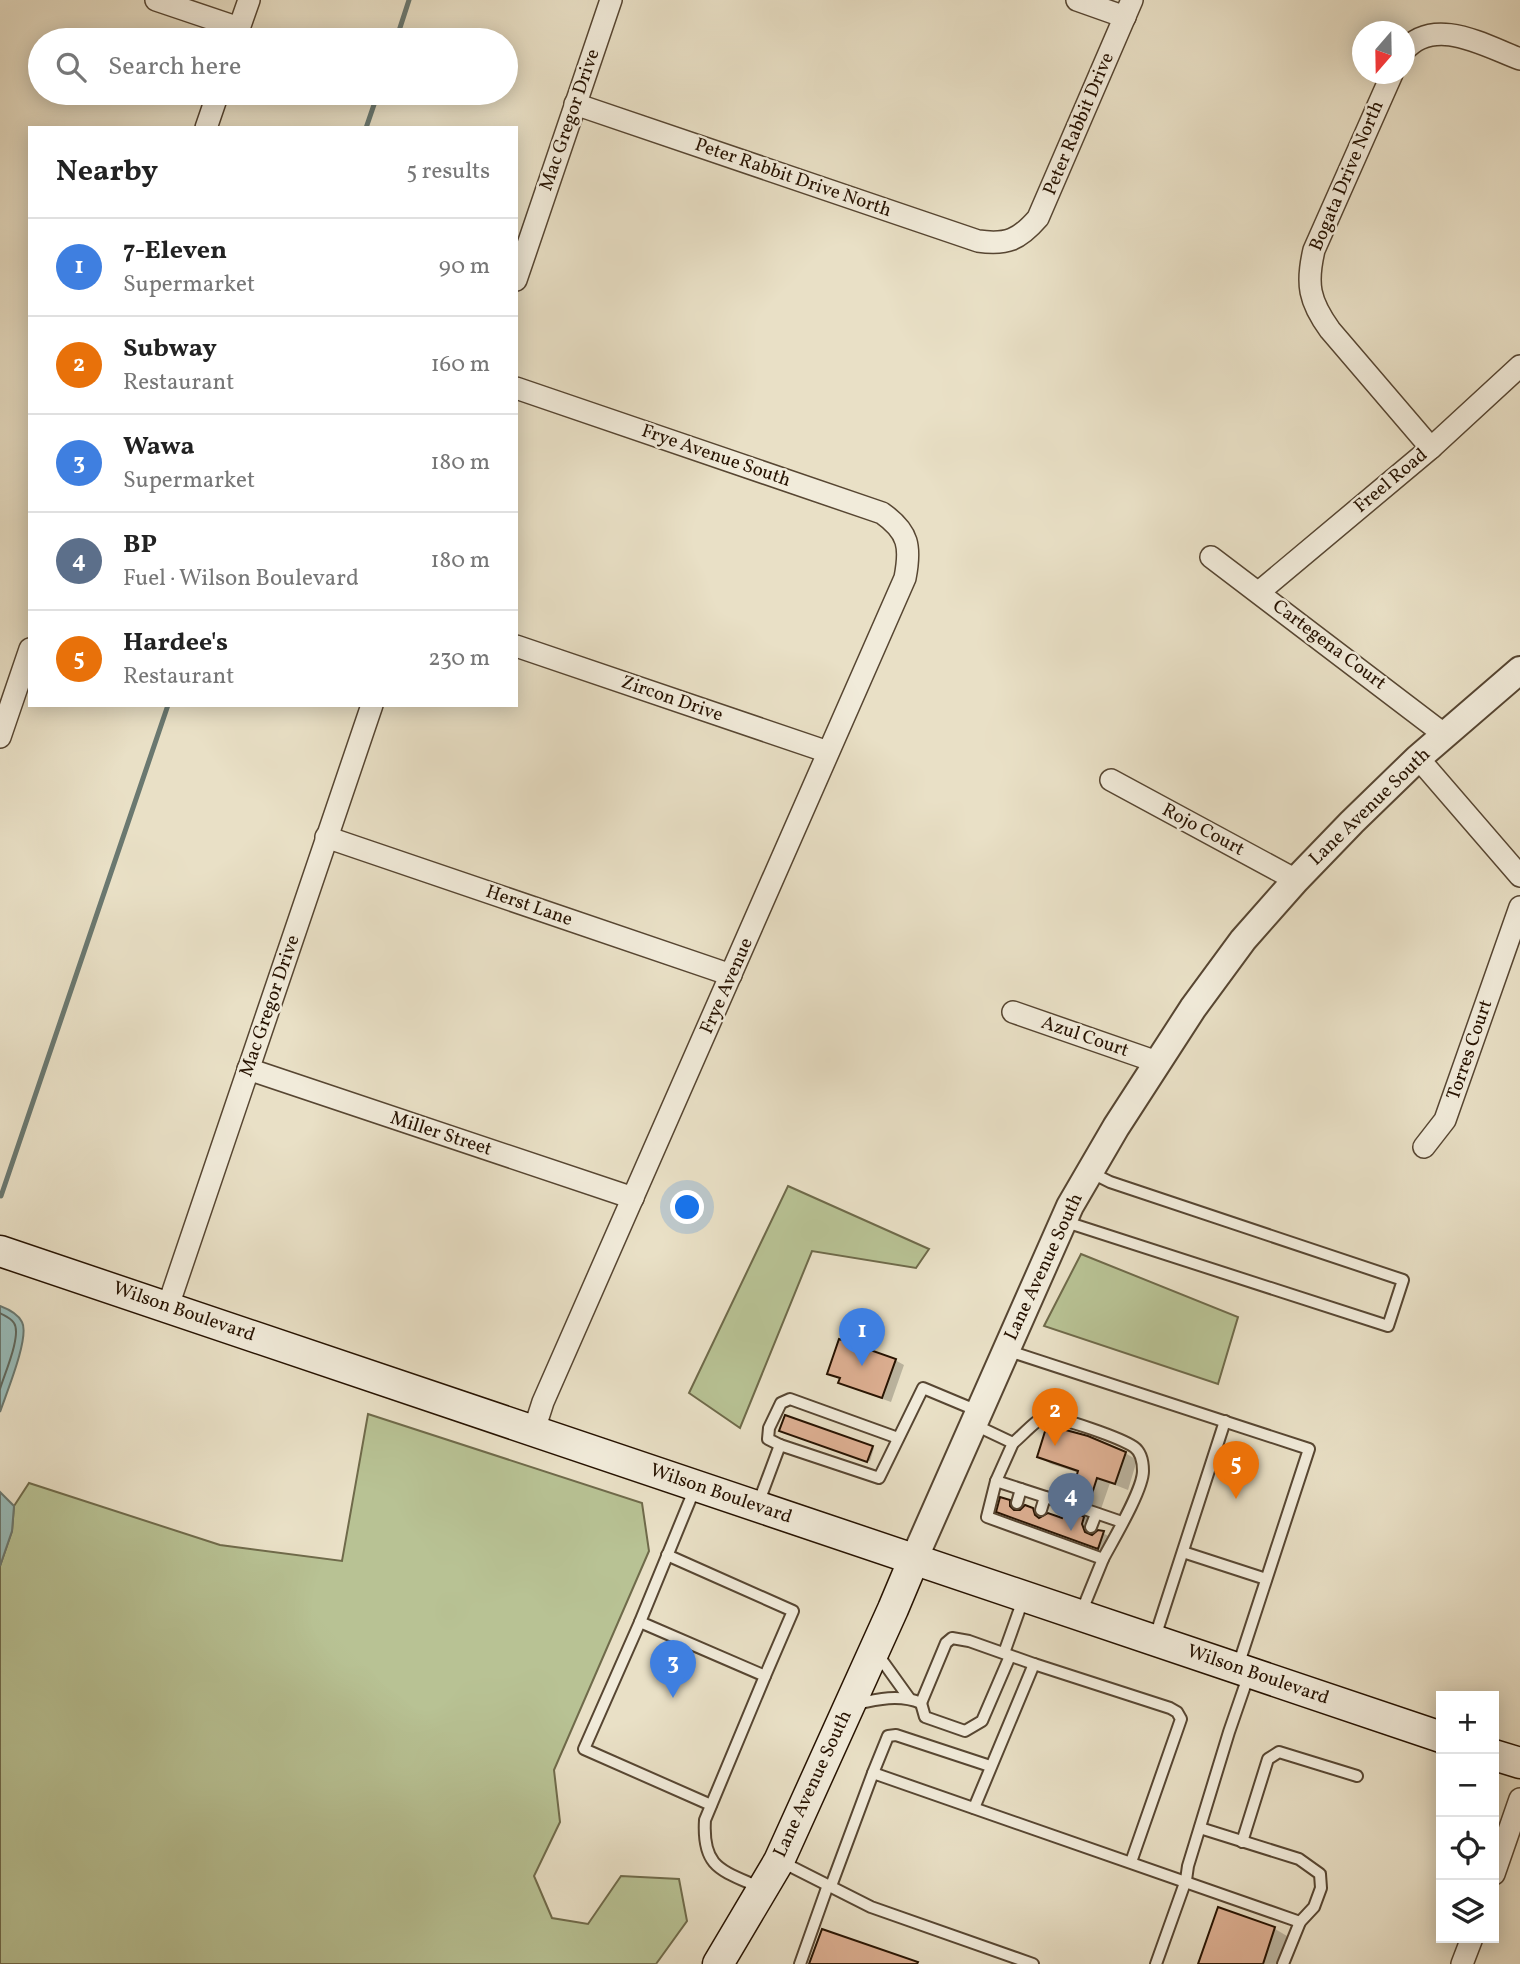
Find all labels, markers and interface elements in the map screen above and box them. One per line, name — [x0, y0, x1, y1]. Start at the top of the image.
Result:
north arrow — [1352, 21, 1415, 84]
search box — [28, 28, 518, 105]
street label: Mac Gregor Drive — [534, 46, 606, 194]
icon: search — [52, 48, 90, 86]
text: Search here — [108, 49, 241, 85]
street label: Peter Rabbit Drive — [1037, 49, 1121, 199]
street label: Bogata Drive North — [1304, 97, 1390, 255]
street label: Peter Rabbit Drive North — [691, 132, 895, 224]
text: Nearby — [56, 151, 158, 193]
text: 5 results — [406, 156, 490, 188]
text: 7-Eleven — [123, 233, 227, 269]
text: 1 — [74, 251, 84, 283]
text: 90 m — [439, 251, 490, 283]
text: Supermarket — [123, 269, 255, 301]
text: Subway — [123, 331, 217, 367]
text: 2 — [73, 349, 85, 381]
text: 160 m — [431, 349, 490, 381]
text: Restaurant — [123, 367, 234, 399]
street label: Frye Avenue South — [638, 418, 794, 494]
text: Wawa — [123, 429, 195, 465]
street label: Freel Road — [1349, 443, 1433, 519]
text: 3 — [73, 447, 85, 479]
text: 180 m — [431, 447, 490, 479]
text: Supermarket — [123, 465, 255, 497]
text: BP — [123, 527, 157, 563]
text: 4 — [72, 545, 86, 577]
text: 180 m — [431, 545, 490, 577]
text: Fuel · Wilson Boulevard — [123, 563, 359, 595]
street label: Cartegena Court — [1267, 594, 1392, 697]
text: Hardee's — [123, 625, 228, 661]
text: 5 — [73, 643, 85, 675]
text: 230 m — [428, 643, 490, 675]
text: Restaurant — [123, 661, 234, 693]
street label: Zircon Drive — [618, 669, 726, 729]
street label: Lane Avenue South — [1304, 742, 1436, 872]
street label: Rojo Court — [1157, 797, 1249, 863]
street label: Herst Lane — [482, 879, 576, 933]
street label: Mac Gregor Drive — [234, 932, 306, 1080]
street label: Frye Avenue — [694, 934, 760, 1038]
street label: Torres Court — [1441, 996, 1499, 1104]
street label: Azul Court — [1038, 1010, 1133, 1064]
street label: Miller Street — [387, 1105, 495, 1163]
street label: Lane Avenue South — [999, 1189, 1089, 1345]
your location — [670, 1190, 704, 1224]
street label: Wilson Boulevard — [110, 1276, 258, 1348]
pin: 1 — [839, 1308, 885, 1366]
pin: 2 — [1032, 1388, 1078, 1446]
pin: 5 — [1213, 1441, 1259, 1499]
street label: Wilson Boulevard — [647, 1458, 795, 1530]
pin: 4 — [1048, 1473, 1094, 1531]
street label: Wilson Boulevard — [1184, 1639, 1332, 1711]
pin: 3 — [650, 1640, 696, 1698]
map controls — [1436, 1691, 1499, 1943]
button: + — [1436, 1691, 1499, 1754]
street label: Lane Avenue South — [768, 1706, 858, 1862]
button: − — [1436, 1754, 1499, 1817]
button: locate — [1436, 1817, 1499, 1880]
button: layers — [1436, 1880, 1499, 1943]

